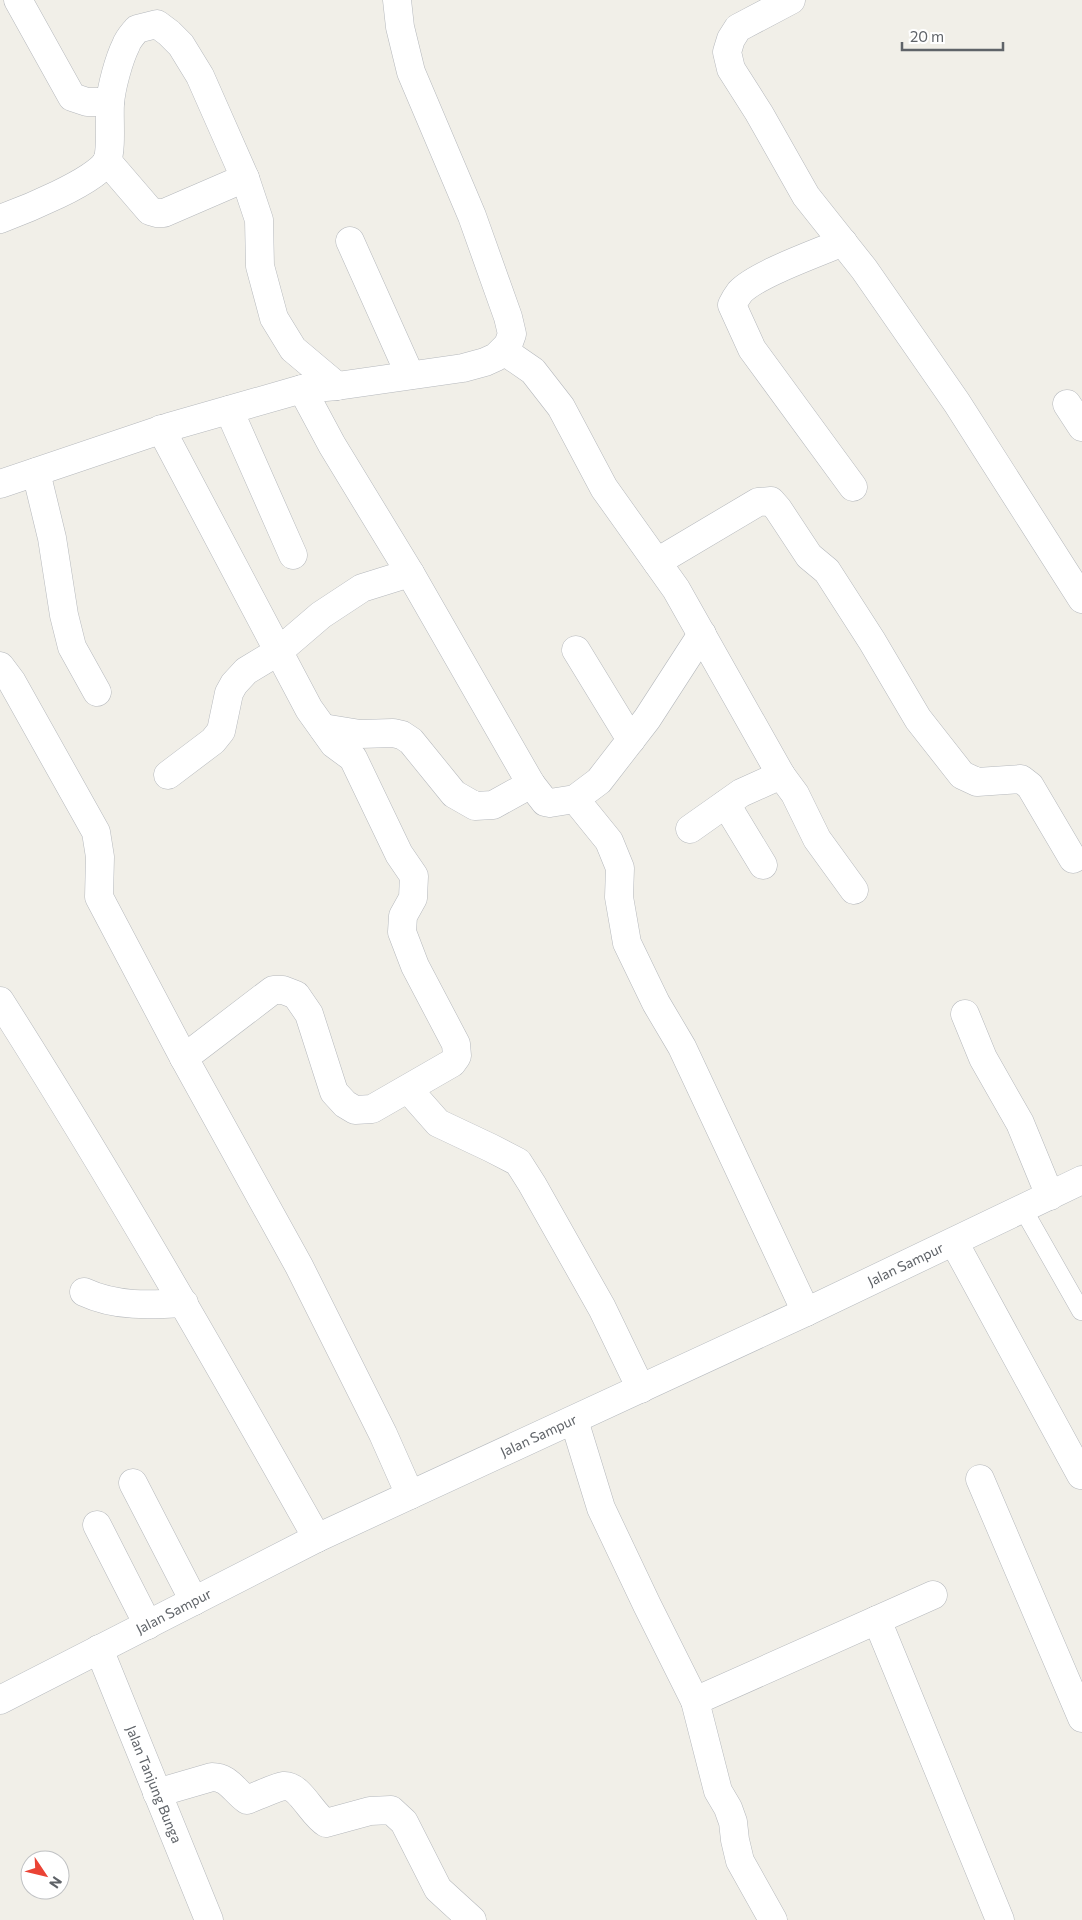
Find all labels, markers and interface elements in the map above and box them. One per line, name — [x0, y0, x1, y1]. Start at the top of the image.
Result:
scale bar — [902, 20, 1003, 52]
text: 20 m — [910, 27, 944, 45]
street label: Jalan Sampur — [864, 1238, 947, 1289]
street label: Jalan Sampur — [497, 1410, 580, 1460]
street label: Jalan Sampur — [133, 1584, 214, 1637]
street label: Jalan Tanjung Bunga — [123, 1723, 186, 1845]
north arrow — [20, 1850, 70, 1900]
text: N — [46, 1874, 66, 1892]

